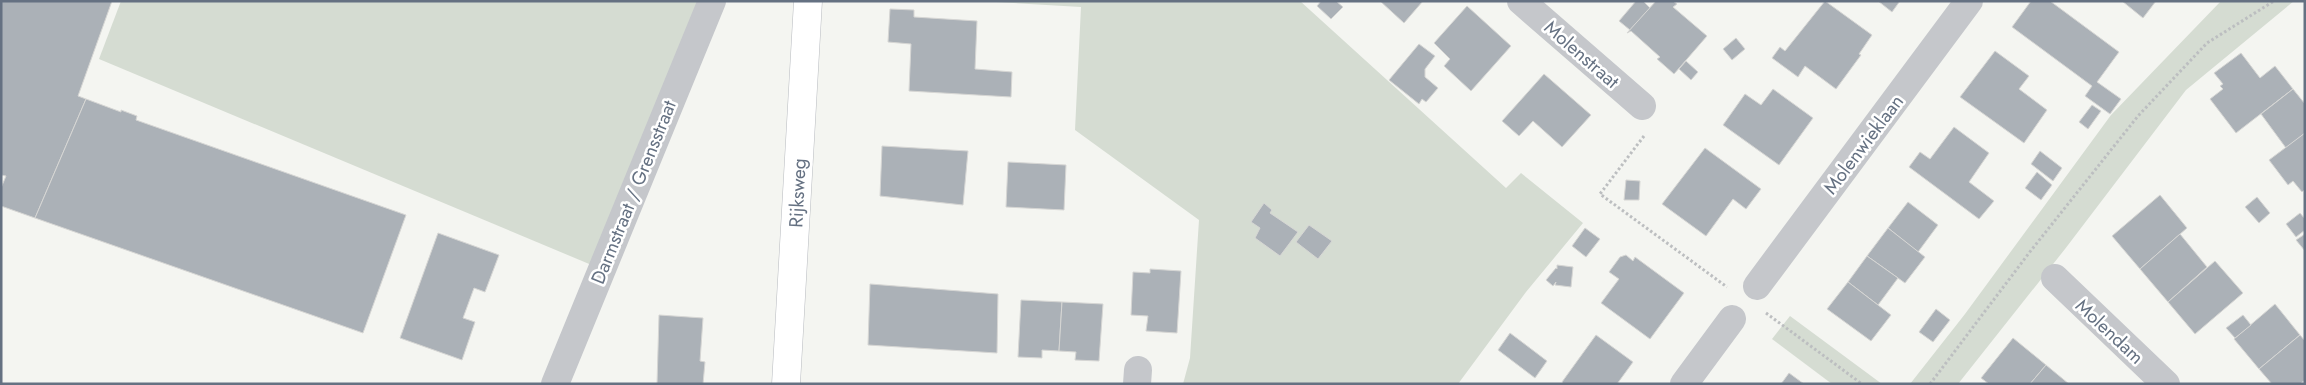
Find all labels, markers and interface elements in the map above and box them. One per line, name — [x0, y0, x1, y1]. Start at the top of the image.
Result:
street label: Molenstraat — [1538, 14, 1625, 95]
street label: Molenwieklaan — [1817, 89, 1910, 200]
street label: Darmstraat / Grensstraat — [584, 96, 683, 288]
street label: Rijksweg — [782, 158, 813, 228]
street label: Molendam — [2069, 293, 2150, 370]

